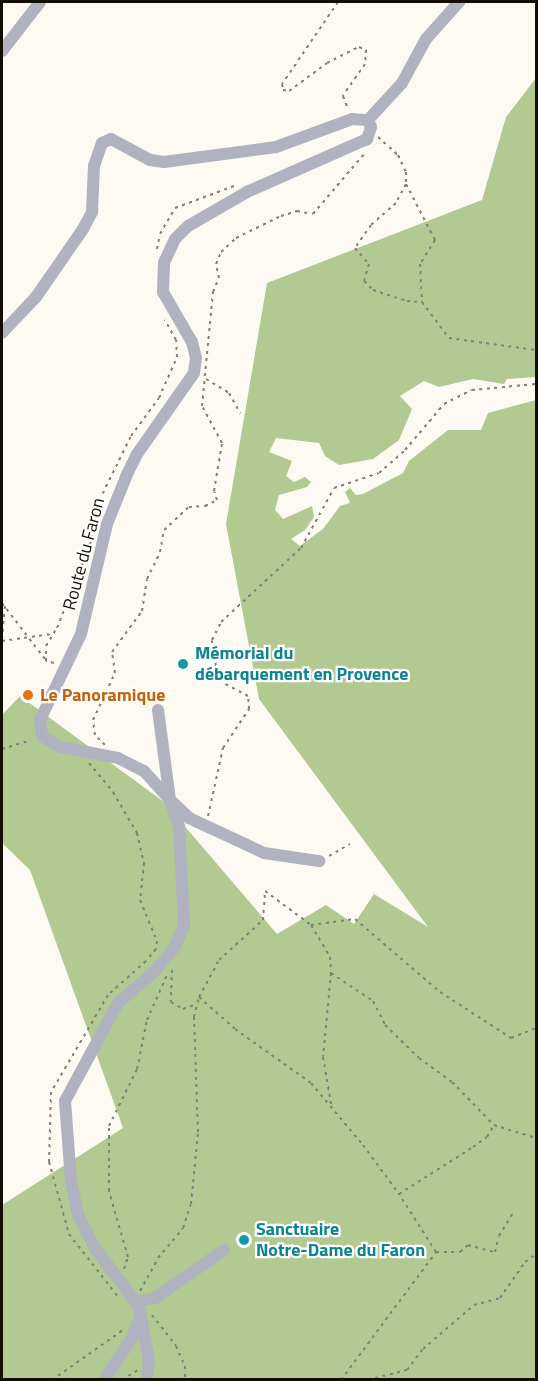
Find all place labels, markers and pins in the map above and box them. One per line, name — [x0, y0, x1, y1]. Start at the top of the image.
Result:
place label: Mémorial du débarquement en Provence — [195, 643, 408, 686]
marker: Mémorial du débarquement en Provence — [176, 657, 190, 671]
place label: Le Panoramique — [40, 684, 165, 706]
marker: Le Panoramique — [21, 688, 35, 702]
place label: Sanctuaire Notre-Dame du Faron — [256, 1219, 425, 1262]
marker: Sanctuaire Notre-Dame du Faron — [237, 1233, 251, 1247]

